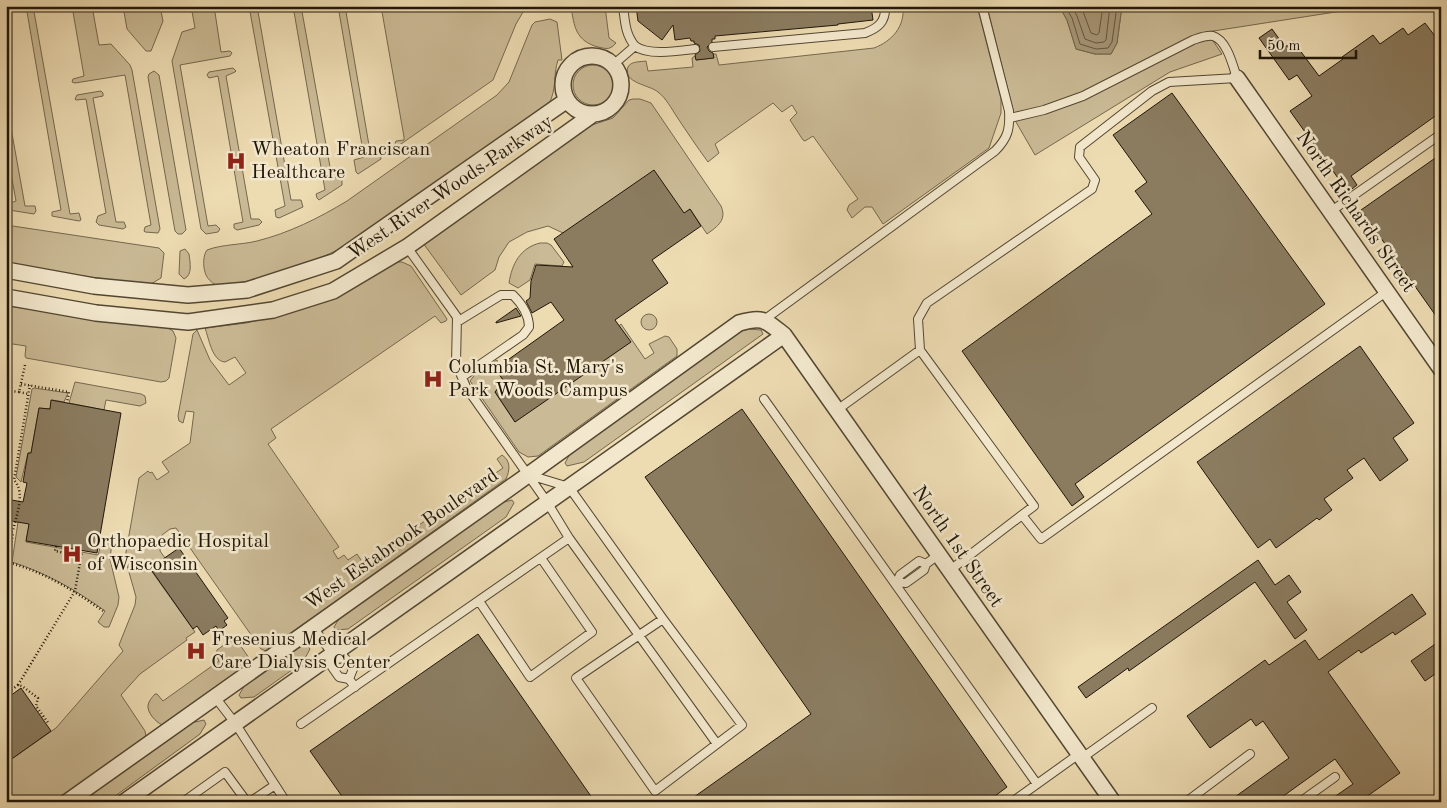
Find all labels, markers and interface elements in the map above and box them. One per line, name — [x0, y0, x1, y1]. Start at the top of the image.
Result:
scale bar — [1260, 28, 1356, 60]
text: 50 m — [1267, 39, 1301, 54]
street label: West River Woods Parkway — [345, 112, 557, 264]
street label: North Richards Street — [1292, 128, 1418, 296]
place label: Wheaton Franciscan Healthcare — [251, 140, 430, 183]
hospital icon: Wheaton Franciscan Healthcare — [225, 150, 247, 172]
place label: Columbia St. Mary's Park Woods Campus — [448, 358, 628, 401]
hospital icon: Columbia St. Mary's Park Woods Campus — [422, 368, 444, 390]
street label: West Estabrook Boulevard — [302, 466, 502, 614]
street label: North 1st Street — [908, 483, 1006, 611]
place label: Orthopaedic Hospital of Wisconsin — [87, 532, 269, 575]
hospital icon: Orthopaedic Hospital of Wisconsin — [61, 543, 83, 565]
place label: Fresenius Medical Care Dialysis Center — [211, 630, 390, 673]
hospital icon: Fresenius Medical Care Dialysis Center — [185, 640, 207, 662]

